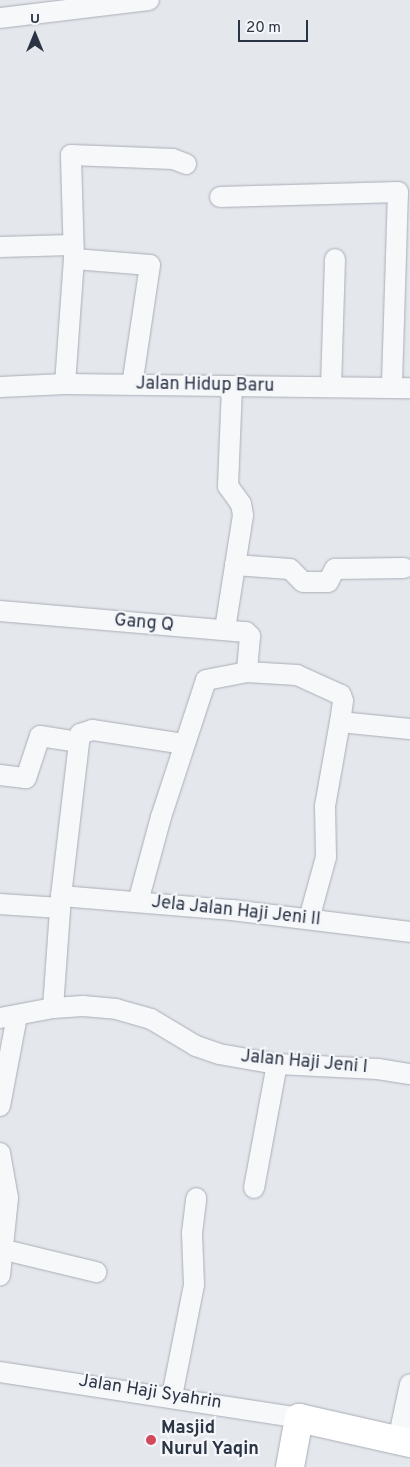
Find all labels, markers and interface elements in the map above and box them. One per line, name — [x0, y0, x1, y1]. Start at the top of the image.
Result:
north arrow — [10, 10, 60, 60]
scale bar — [240, 10, 310, 42]
text: U — [30, 11, 40, 28]
text: 20 m — [246, 19, 281, 38]
street label: Jalan Hidup Baru — [135, 374, 275, 398]
street label: Gang Q — [113, 611, 175, 637]
street label: Jela Jalan Haji Jeni II — [150, 892, 322, 932]
street label: Jalan Haji Jeni I — [240, 1047, 368, 1079]
street label: Jalan Haji Syahrin — [77, 1371, 223, 1415]
place label: Masjid Nurul Yaqin — [161, 1419, 260, 1462]
marker: Masjid Nurul Yaqin — [145, 1434, 157, 1446]

